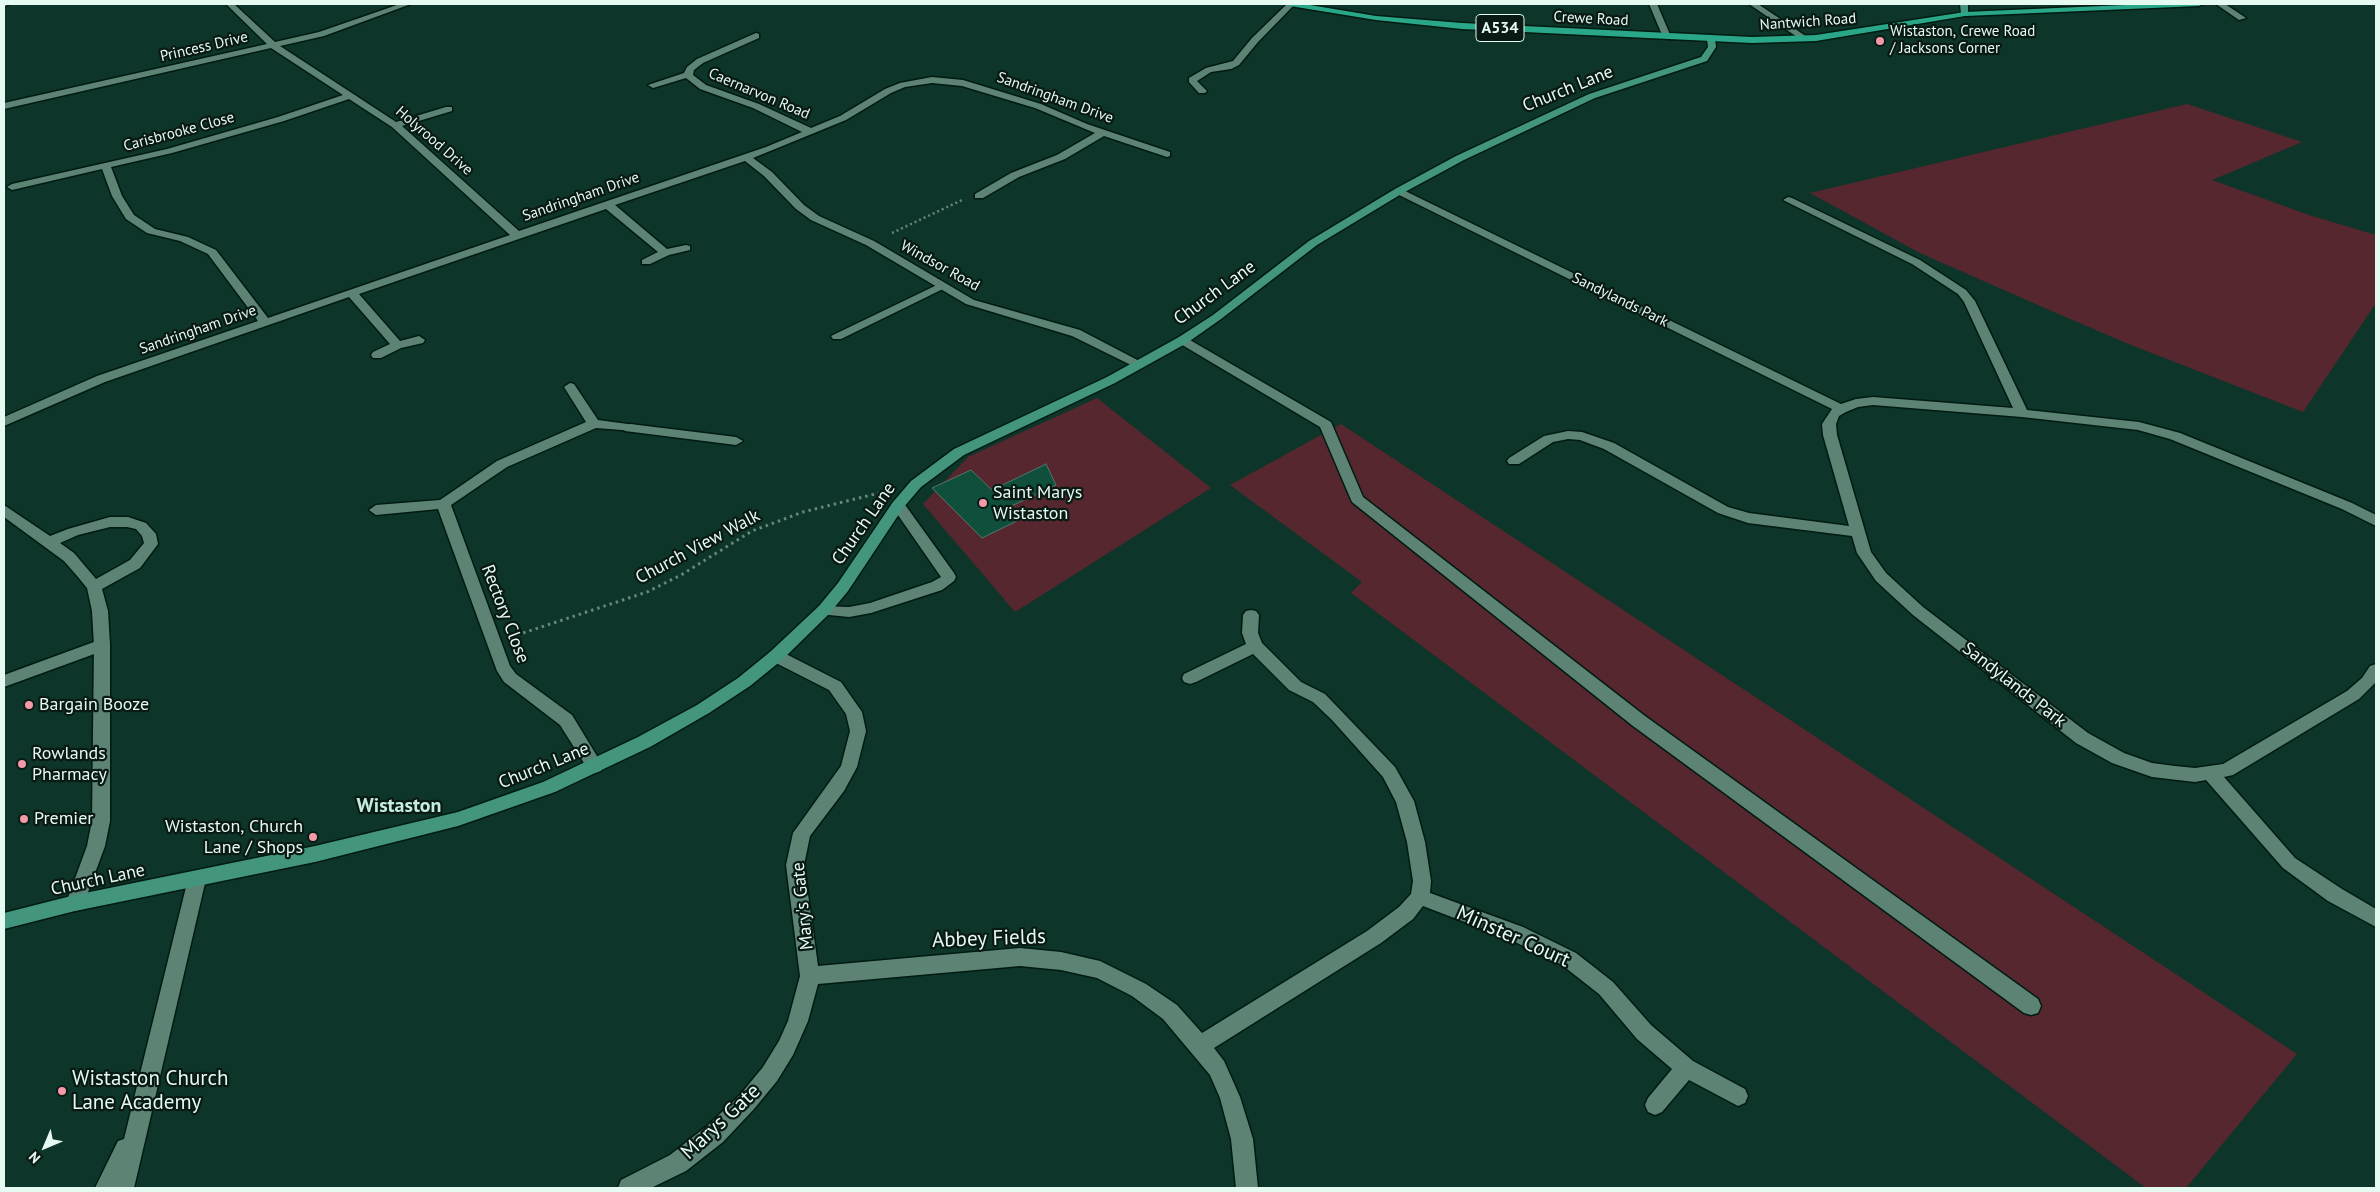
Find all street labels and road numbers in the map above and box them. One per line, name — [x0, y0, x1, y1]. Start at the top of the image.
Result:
street label: Crewe Road — [1553, 8, 1629, 30]
street label: Nantwich Road — [1759, 10, 1857, 34]
road number: A534 — [1476, 14, 1524, 42]
street label: Princess Drive — [158, 28, 250, 66]
street label: Church Lane — [1520, 61, 1616, 117]
street label: Caernarvon Road — [706, 65, 812, 123]
street label: Sandringham Drive — [994, 69, 1116, 127]
street label: Holyrood Drive — [392, 103, 476, 179]
street label: Carisbrooke Close — [122, 109, 236, 155]
street label: Sandringham Drive — [520, 169, 642, 225]
street label: Windsor Road — [897, 237, 983, 295]
street label: Church Lane — [1170, 256, 1260, 330]
street label: Sandylands Park — [1569, 269, 1671, 331]
street label: Sandringham Drive — [137, 302, 259, 358]
street label: Church Lane — [828, 479, 900, 569]
street label: Church View Walk — [632, 505, 764, 589]
street label: Rectory Close — [476, 562, 534, 666]
street label: Sandylands Park — [1958, 638, 2070, 732]
street label: Church Lane — [496, 738, 592, 794]
street label: Church Lane — [49, 859, 147, 901]
street label: Mary's Gate — [788, 861, 818, 951]
street label: Minster Court — [1452, 901, 1574, 973]
street label: Abbey Fields — [932, 924, 1046, 954]
street label: Marys Gate — [676, 1079, 766, 1165]

